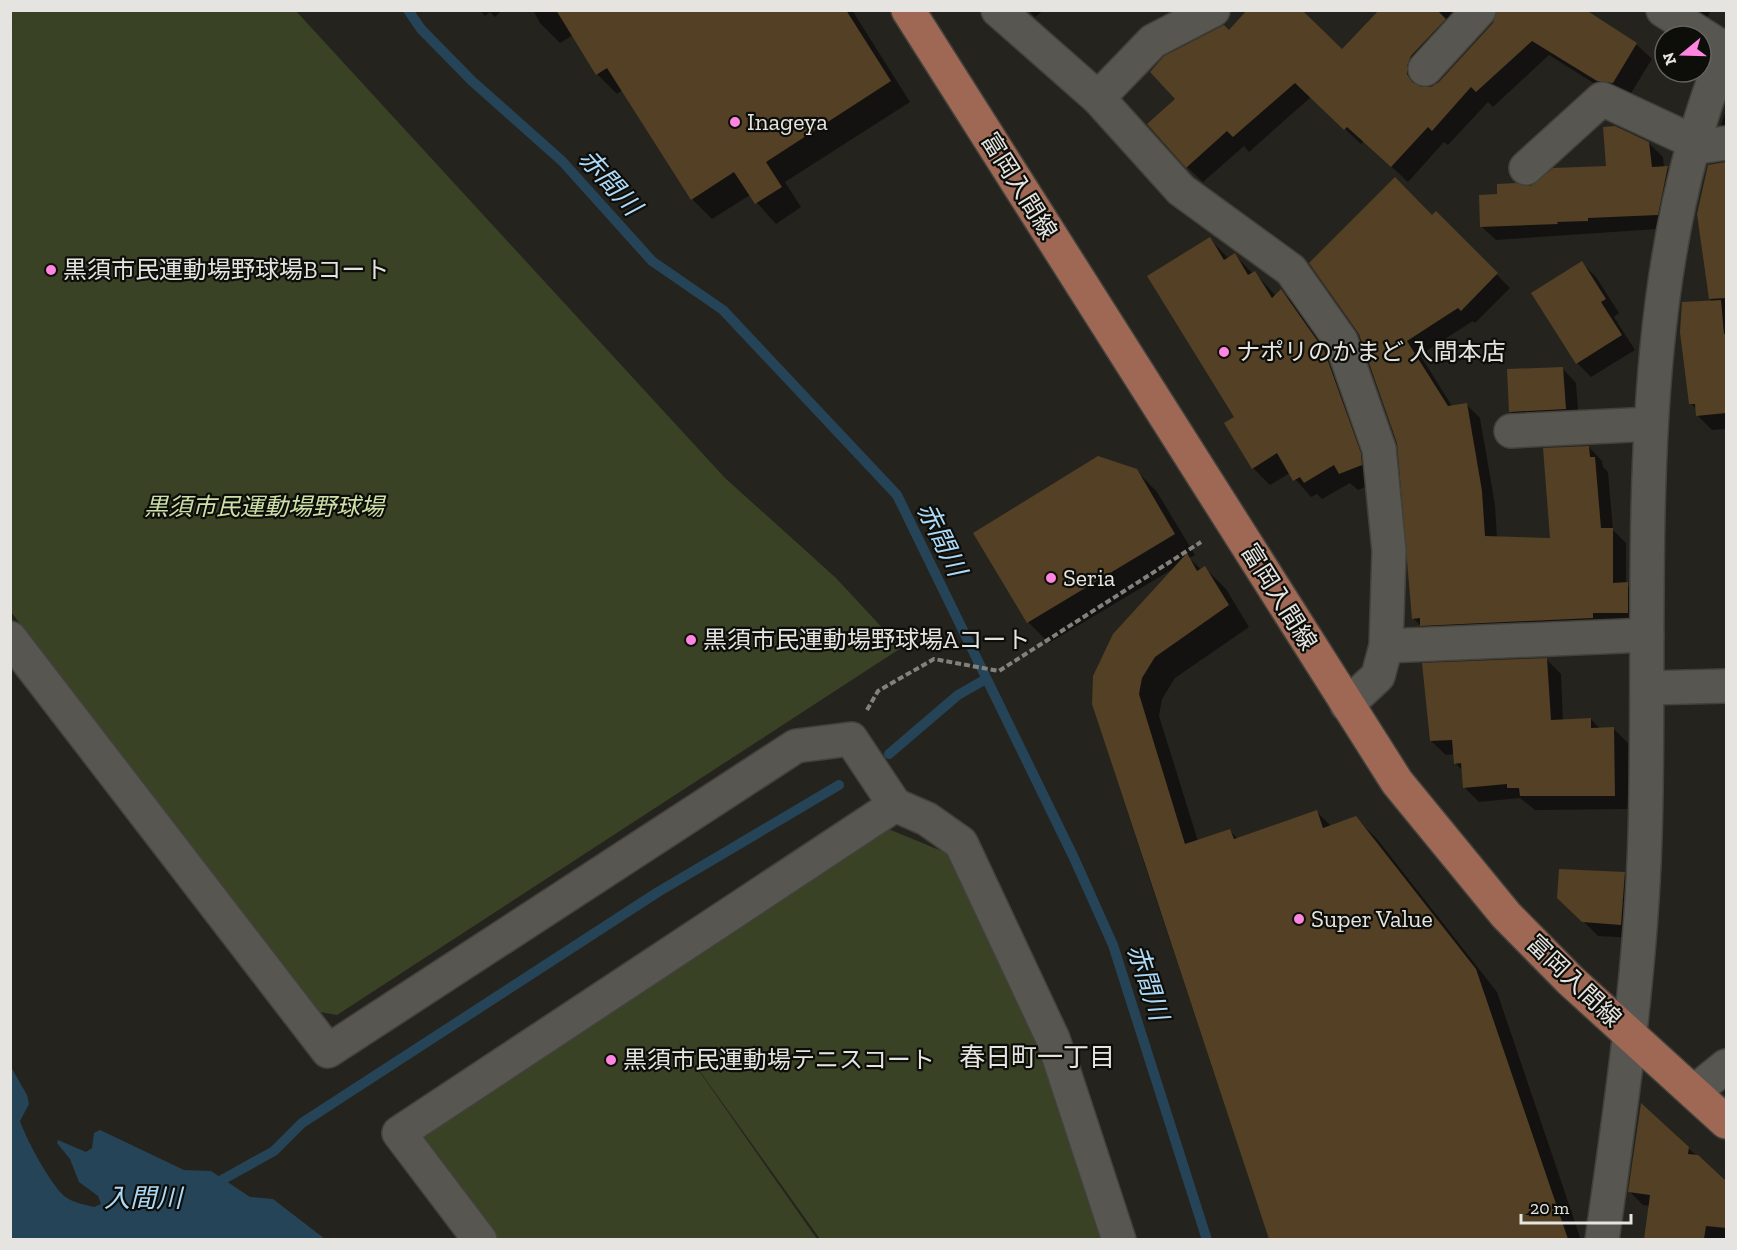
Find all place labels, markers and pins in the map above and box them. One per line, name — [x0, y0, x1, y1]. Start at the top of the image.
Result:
place label: Inageya — [747, 107, 828, 136]
marker: Inageya — [728, 115, 742, 129]
place label: 黒須市民運動場野球場Bコート — [63, 255, 390, 284]
marker: 黒須市民運動場野球場Bコート — [44, 263, 58, 277]
place label: ナポリのかまど 入間本店 — [1236, 337, 1505, 366]
marker: ナポリのかまど 入間本店 — [1217, 345, 1231, 359]
place label: Seria — [1063, 563, 1116, 592]
marker: Seria — [1044, 571, 1058, 585]
place label: 黒須市民運動場野球場Aコート — [703, 625, 1031, 654]
marker: 黒須市民運動場野球場Aコート — [684, 633, 698, 647]
place label: Super Value — [1311, 904, 1433, 933]
marker: Super Value — [1292, 912, 1306, 926]
place label: 黒須市民運動場テニスコート — [623, 1045, 935, 1074]
marker: 黒須市民運動場テニスコート — [604, 1053, 618, 1067]

